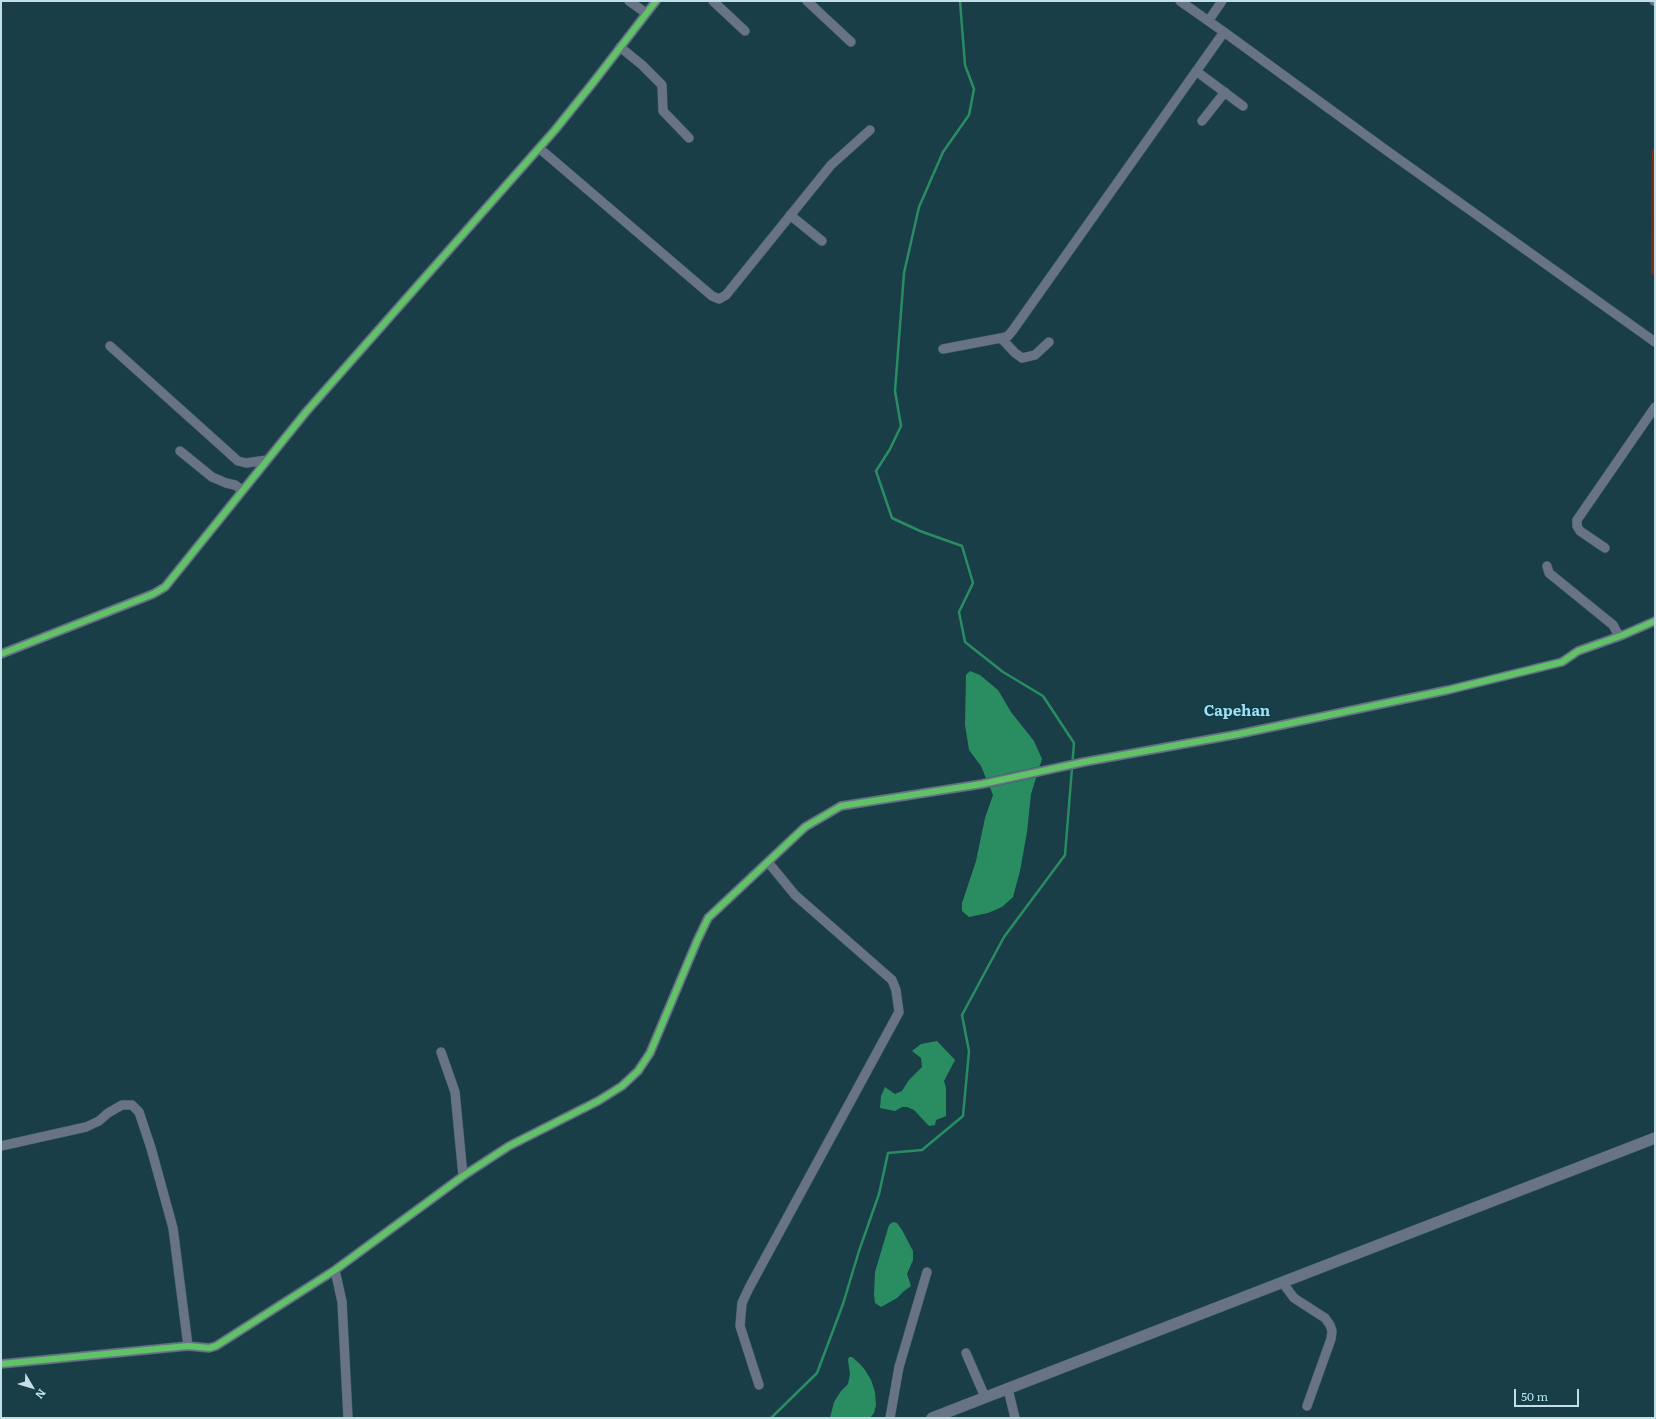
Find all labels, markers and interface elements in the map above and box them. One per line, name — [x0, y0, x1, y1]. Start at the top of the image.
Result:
district label: Capehan — [1204, 703, 1270, 721]
north arrow — [12, 1367, 52, 1407]
scale bar — [1516, 1381, 1581, 1407]
text: N — [32, 1386, 51, 1403]
text: 50 m — [1521, 1387, 1548, 1405]

